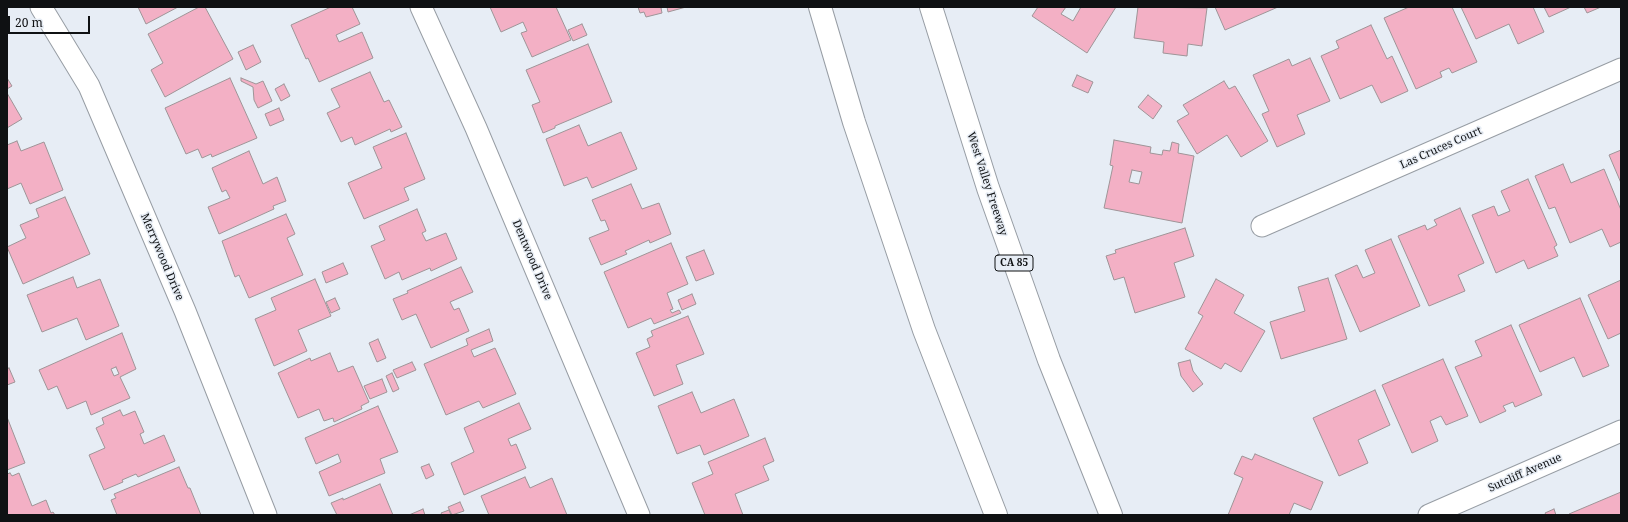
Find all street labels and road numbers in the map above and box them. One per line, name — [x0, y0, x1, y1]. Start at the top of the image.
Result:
street label: Las Cruces Court — [1398, 124, 1484, 172]
street label: West Valley Freeway — [964, 130, 1010, 238]
street label: Merrywood Drive — [138, 211, 186, 303]
street label: Dentwood Drive — [509, 218, 555, 302]
road number: CA 85 — [995, 255, 1033, 271]
street label: Sutcliff Avenue — [1486, 451, 1564, 495]

